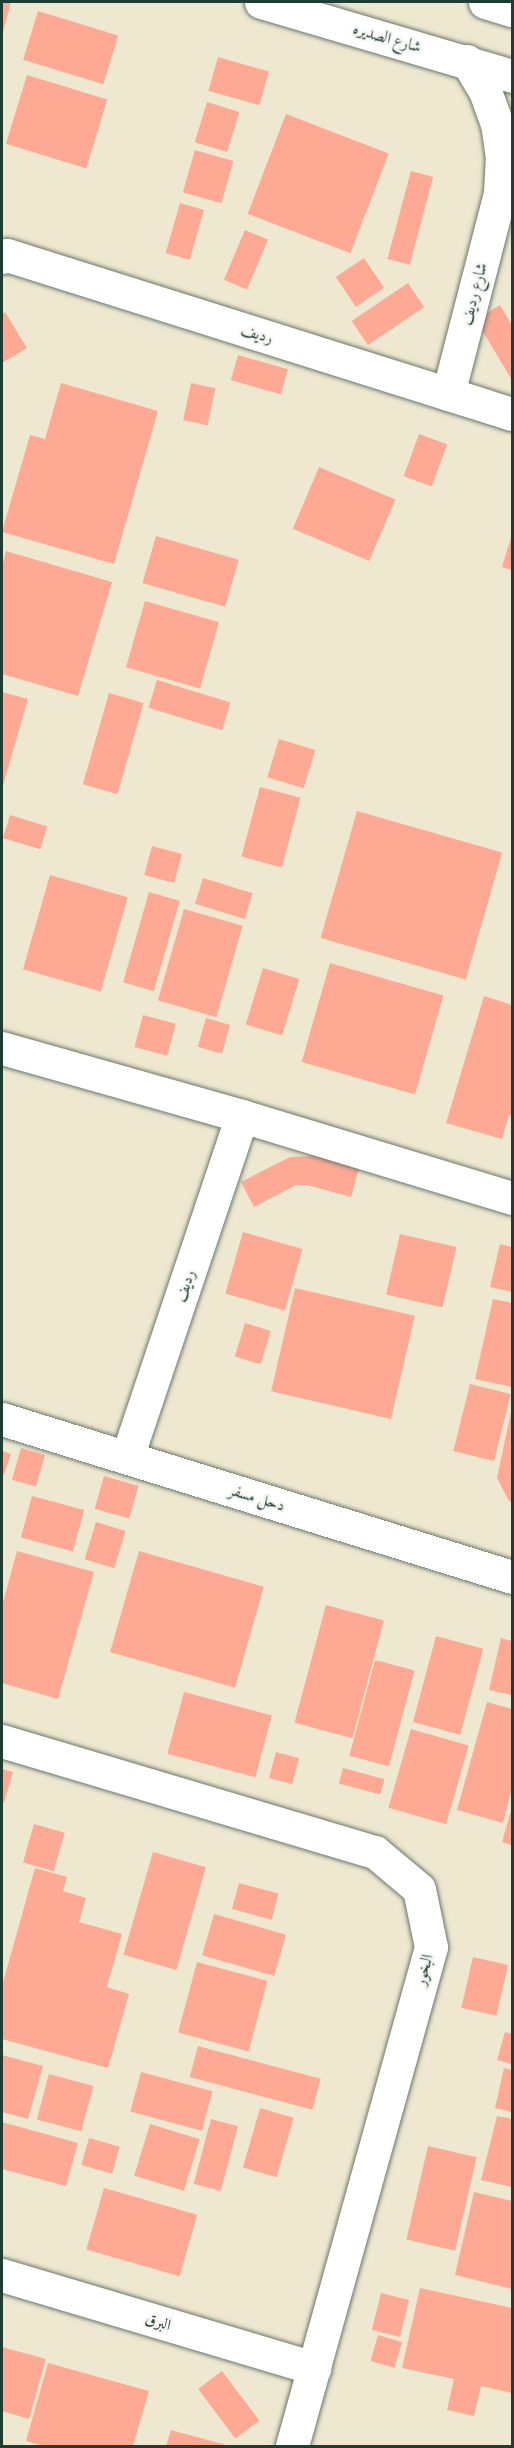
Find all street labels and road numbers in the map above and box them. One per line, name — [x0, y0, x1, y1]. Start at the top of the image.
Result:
street label: شارع الصديره — [351, 19, 423, 57]
street label: شارع رديف — [456, 261, 492, 327]
street label: رديف — [239, 320, 275, 348]
street label: رديف — [171, 1267, 199, 1305]
street label: دحل مسفر — [227, 1480, 287, 1516]
street label: البخور — [411, 1952, 437, 1988]
street label: البرق — [143, 2309, 173, 2335]

